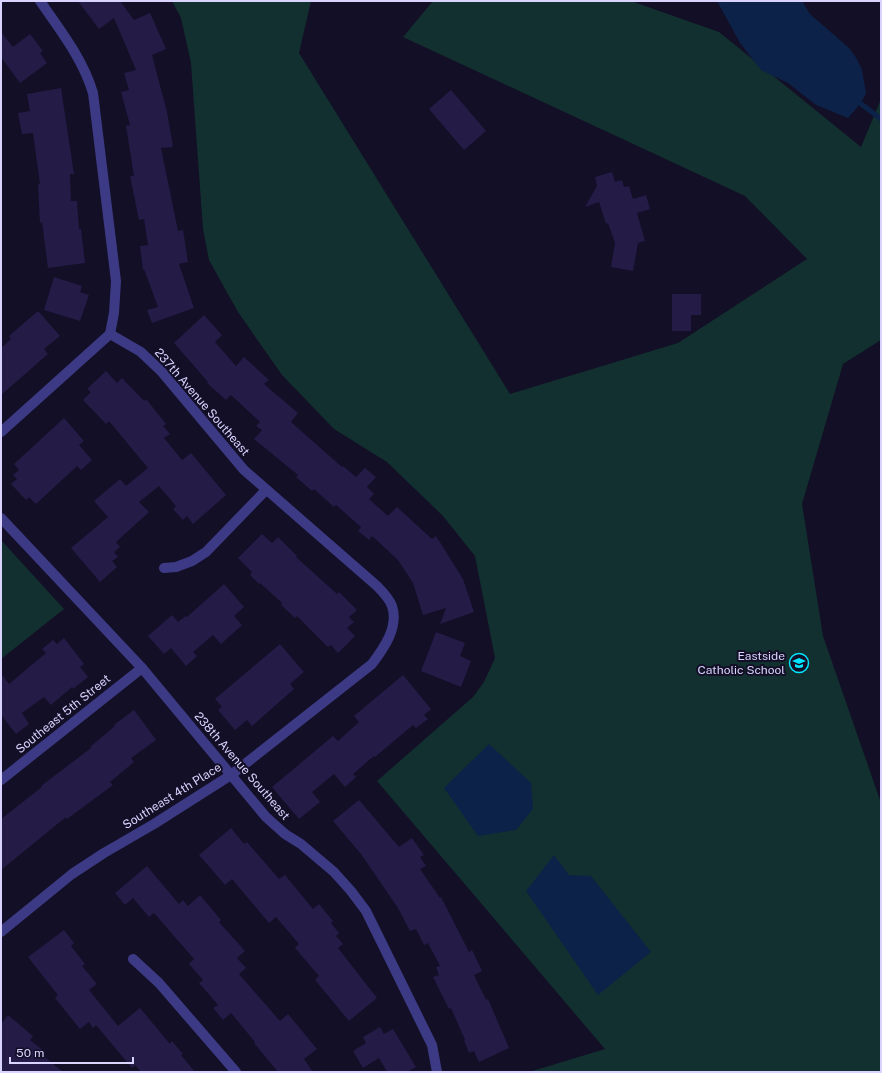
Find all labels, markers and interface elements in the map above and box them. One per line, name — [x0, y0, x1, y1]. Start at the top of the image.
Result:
street label: 237th Avenue Southeast — [152, 346, 253, 459]
place label: Eastside Catholic School — [698, 649, 785, 677]
school or university icon: Eastside Catholic School — [788, 652, 810, 674]
street label: Southeast 5th Street — [13, 671, 113, 756]
street label: 238th Avenue Southeast — [191, 709, 293, 823]
street label: Southeast 4th Place — [120, 760, 224, 832]
scale bar — [10, 1039, 133, 1065]
text: 50 m — [16, 1046, 44, 1060]

